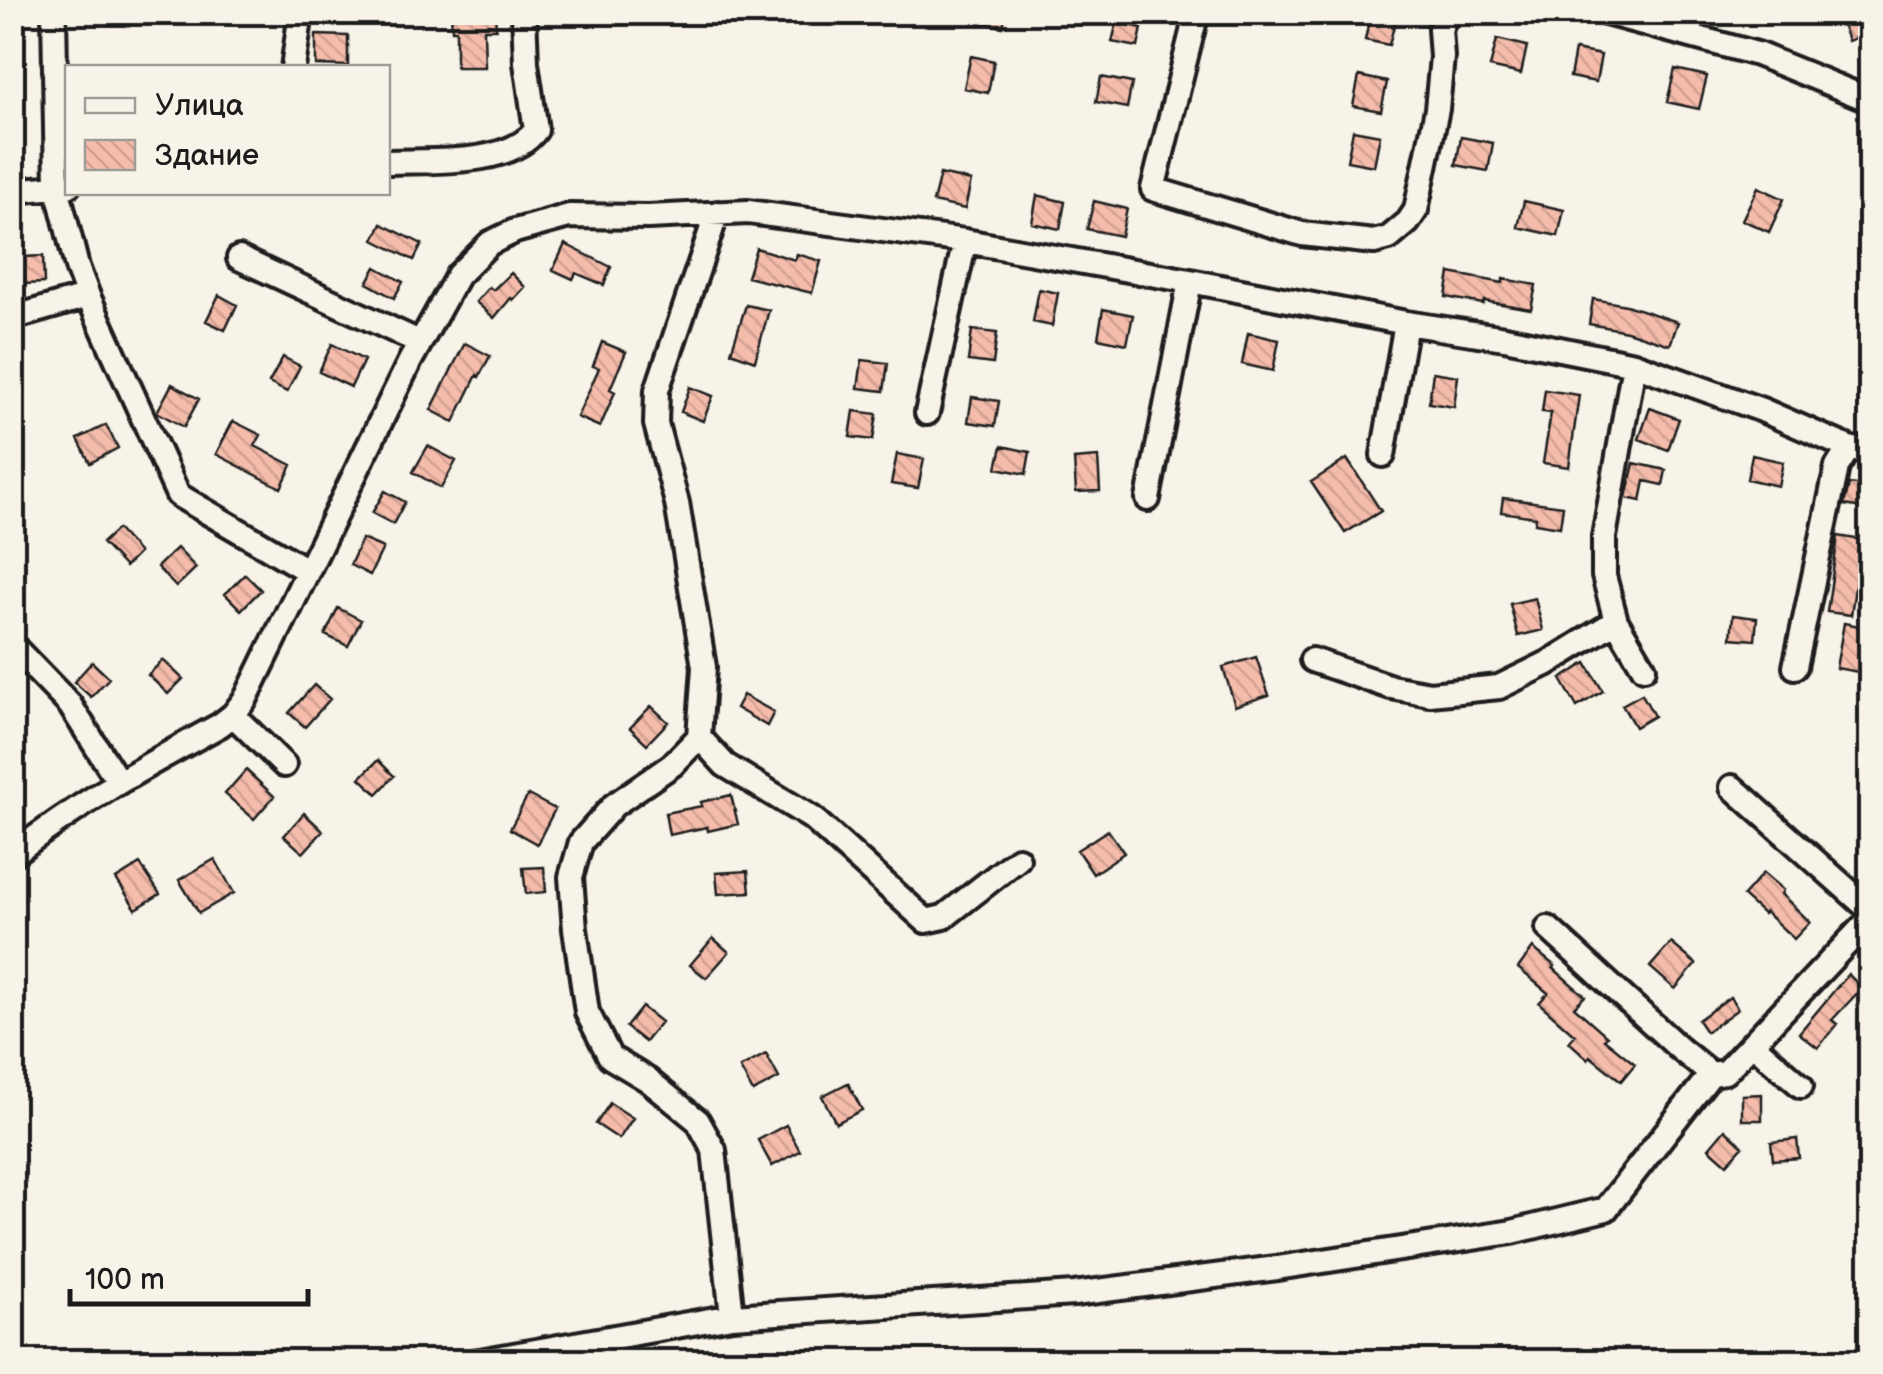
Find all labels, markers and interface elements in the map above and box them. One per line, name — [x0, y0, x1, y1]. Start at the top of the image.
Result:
legend — [65, 65, 390, 195]
text: Улица — [155, 88, 244, 124]
text: Здание — [155, 138, 259, 174]
scale bar — [70, 1244, 308, 1306]
text: 100 m — [85, 1262, 165, 1298]

